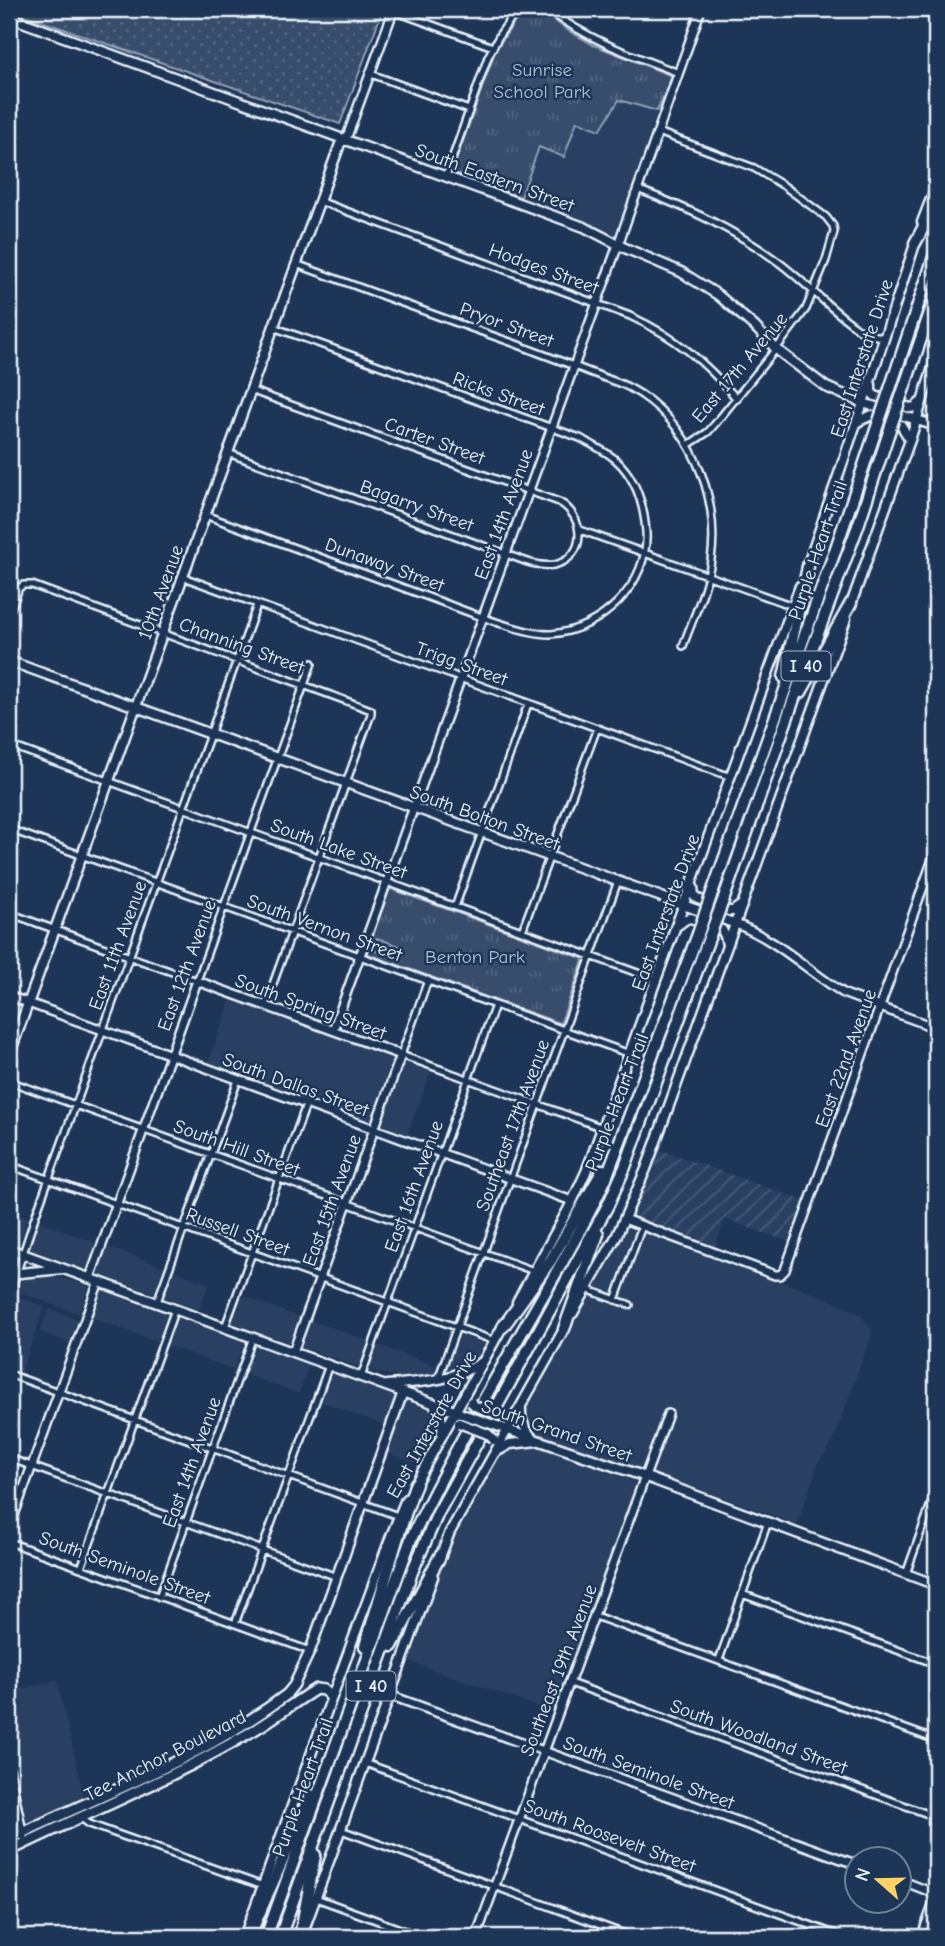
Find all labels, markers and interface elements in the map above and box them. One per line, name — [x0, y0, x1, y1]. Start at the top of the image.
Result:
park label: Sunrise School Park — [494, 59, 591, 103]
street label: South Eastern Street — [412, 139, 578, 217]
street label: Hodges Street — [486, 239, 602, 299]
street label: East Interstate Drive — [826, 276, 898, 440]
street label: Pryor Street — [457, 298, 557, 352]
street label: East 17th Avenue — [687, 308, 792, 427]
street label: Ricks Street — [450, 367, 548, 421]
street label: Carter Street — [382, 413, 488, 469]
street label: East 14th Avenue — [470, 446, 538, 583]
street label: Bagarry Street — [357, 475, 477, 537]
street label: Purple Heart Trail — [784, 478, 852, 623]
street label: Dunaway Street — [322, 533, 448, 597]
street label: 10th Avenue — [134, 542, 188, 643]
street label: Channing Street — [176, 613, 308, 679]
street label: Trigg Street — [413, 637, 511, 691]
road number: I 40 — [782, 652, 830, 680]
street label: South Bolton Street — [407, 781, 563, 855]
street label: South Lake Street — [268, 814, 410, 884]
street label: East Interstate Drive — [627, 831, 705, 994]
street label: East 11th Avenue — [84, 878, 152, 1013]
street label: South Vernon Street — [244, 890, 406, 966]
street label: East 12th Avenue — [153, 897, 221, 1034]
park label: Benton Park — [425, 946, 526, 968]
street label: South Spring Street — [232, 969, 390, 1045]
street label: East 22nd Avenue — [811, 986, 881, 1131]
street label: Purple Heart Trail — [581, 1030, 653, 1174]
street label: Southeast 17th Avenue — [472, 1036, 554, 1214]
street label: South Dallas Street — [220, 1048, 372, 1122]
street label: South Hill Street — [171, 1115, 303, 1181]
street label: East 16th Avenue — [380, 1117, 448, 1255]
street label: East 15th Avenue — [298, 1131, 366, 1269]
street label: Russell Street — [183, 1203, 293, 1261]
street label: East Interstate Drive — [382, 1347, 482, 1502]
street label: East 14th Avenue — [158, 1394, 226, 1531]
street label: South Grand Street — [479, 1395, 635, 1467]
street label: South Seminole Street — [36, 1527, 214, 1609]
street label: Southeast 19th Avenue — [516, 1581, 602, 1759]
road number: I 40 — [346, 1672, 396, 1700]
street label: South Woodland Street — [667, 1695, 851, 1779]
street label: Tee Anchor Boulevard — [81, 1706, 250, 1806]
street label: Purple Heart Trail — [268, 1715, 338, 1860]
street label: South Seminole Street — [560, 1732, 738, 1814]
street label: South Roosevelt Street — [521, 1795, 699, 1877]
north arrow — [844, 1844, 914, 1914]
text: N — [851, 1865, 875, 1884]

